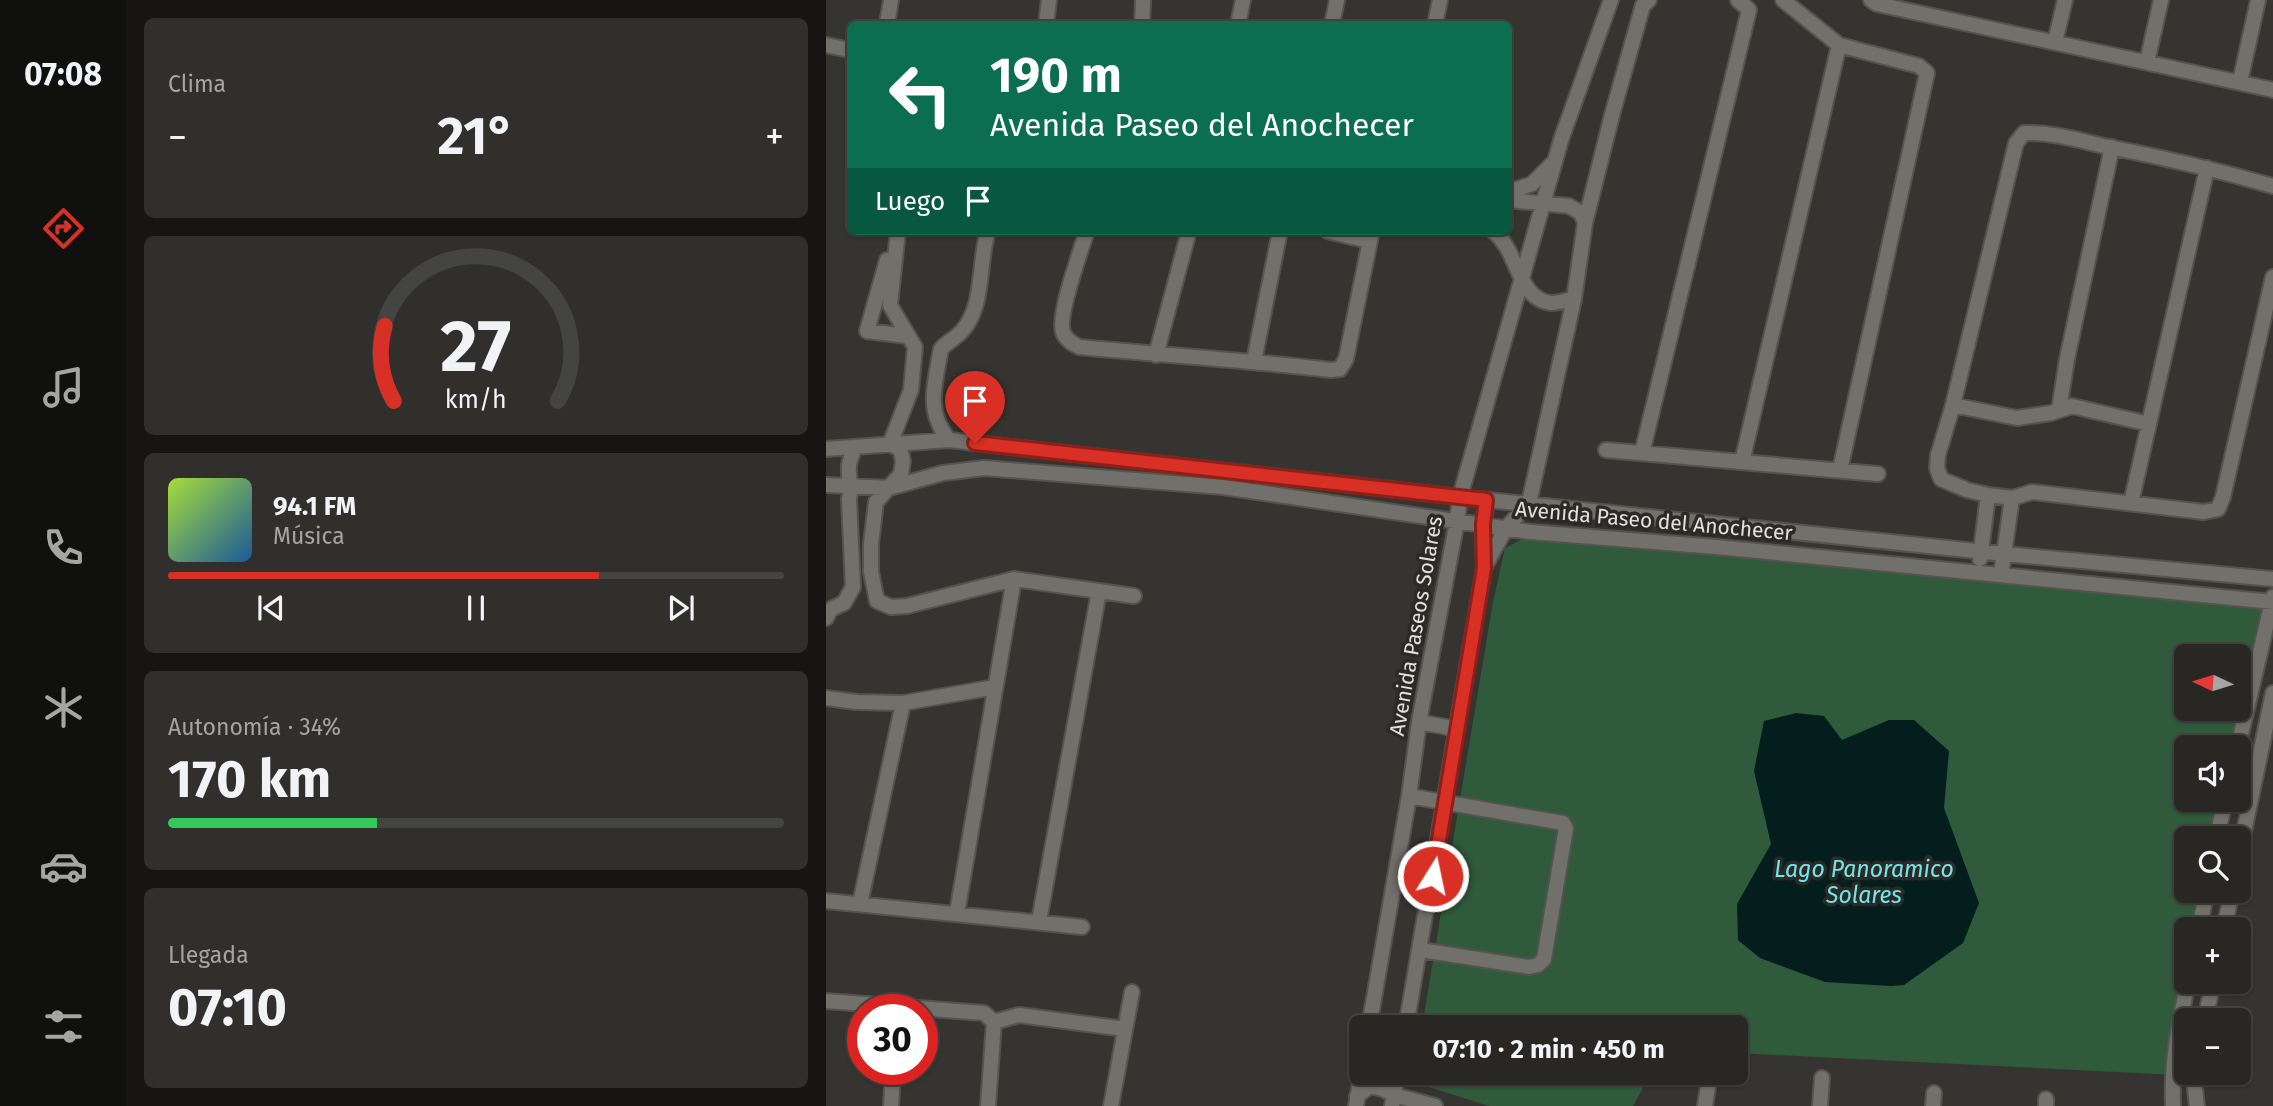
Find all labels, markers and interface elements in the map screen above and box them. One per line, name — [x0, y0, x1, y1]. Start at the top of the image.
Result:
text: 190 m — [990, 46, 1122, 105]
icon: left — [875, 49, 966, 140]
text: 07:08 — [24, 55, 102, 93]
text: Clima — [168, 70, 226, 98]
text: 21° — [438, 105, 515, 168]
text: Avenida Paseo del Anochecer — [990, 106, 1414, 144]
text: − — [168, 114, 187, 160]
text: + — [765, 114, 784, 160]
icon: arrive — [959, 182, 997, 220]
text: Luego — [875, 186, 945, 217]
icon: directions — [39, 204, 88, 253]
text: 27 — [441, 304, 511, 391]
icon: music — [39, 363, 88, 412]
pin — [945, 371, 1005, 443]
icon: arrive — [956, 382, 994, 420]
text: km/h — [445, 385, 507, 415]
text: 94.1 FM — [273, 491, 356, 522]
street label: Avenida Paseo del Anochecer — [1514, 496, 1794, 546]
street label: Avenida Paseos Solares — [1384, 514, 1448, 738]
text: Música — [273, 522, 345, 550]
icon: phone — [39, 523, 88, 572]
icon: previous — [252, 589, 290, 627]
icon: pause — [457, 589, 495, 627]
icon: next — [662, 589, 700, 627]
north arrow — [2174, 644, 2250, 721]
map controls — [2174, 644, 2251, 1085]
icon: climate — [39, 683, 88, 732]
text: Autonomía · 34% — [168, 713, 341, 741]
button: sound — [2174, 735, 2251, 812]
text: 170 km — [168, 748, 331, 811]
button: search — [2174, 826, 2251, 903]
position arrow — [1396, 839, 1470, 913]
icon: car — [39, 842, 88, 891]
water label: Lago Panoramico Solares — [1774, 855, 1954, 909]
button: + — [2174, 917, 2251, 994]
text: Llegada — [168, 941, 249, 969]
text: 07:10 — [168, 976, 287, 1039]
speed limit sign: 30 — [847, 994, 938, 1085]
icon: filters — [39, 1002, 88, 1051]
button: − — [2174, 1008, 2251, 1085]
text: 07:10 · 2 min · 450 m — [1432, 1034, 1665, 1065]

